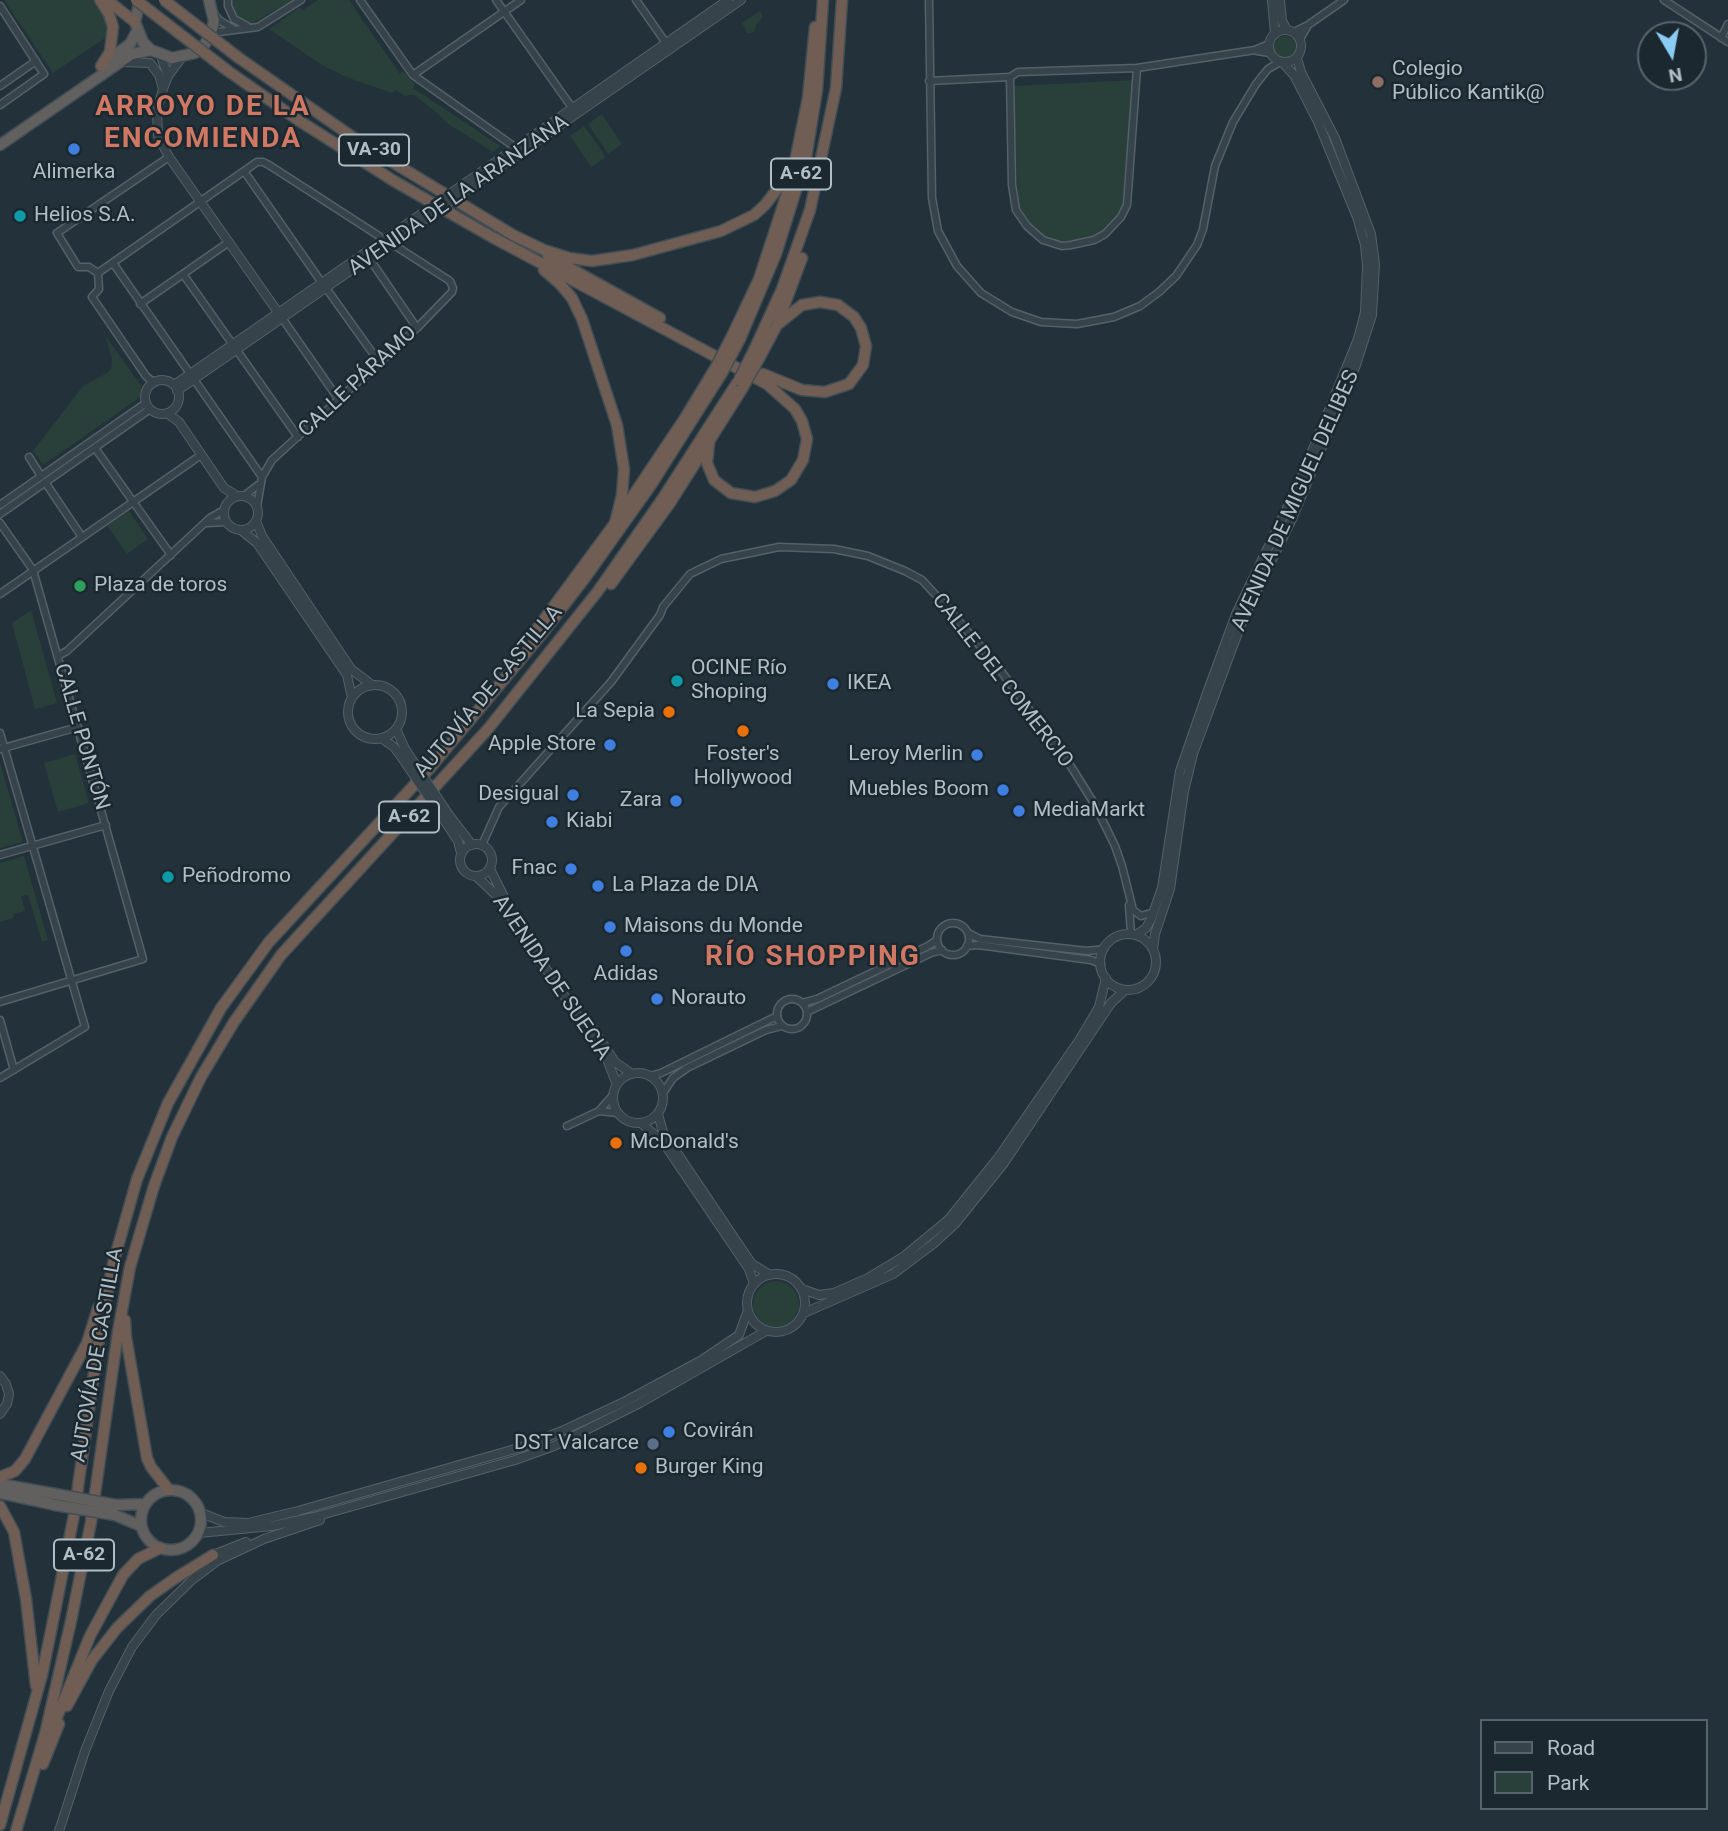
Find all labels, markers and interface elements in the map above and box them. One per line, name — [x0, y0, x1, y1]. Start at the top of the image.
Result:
north arrow — [1637, 21, 1707, 91]
place label: Colegio Público Kantik@ — [1392, 57, 1545, 107]
text: N — [1667, 63, 1684, 88]
marker: Colegio Público Kantik@ — [1370, 74, 1386, 90]
district label: ARROYO DE LA ENCOMIENDA — [97, 91, 309, 157]
street label: AVENIDA DE LA ARANZANA — [344, 110, 574, 282]
road number: VA-30 — [339, 134, 409, 166]
marker: Alimerka — [66, 141, 82, 157]
road number: A-62 — [771, 158, 831, 190]
place label: Alimerka — [33, 160, 115, 186]
place label: Helios S.A. — [34, 203, 136, 229]
marker: Helios S.A. — [12, 208, 28, 224]
street label: CALLE PÁRAMO — [294, 321, 422, 443]
street label: AVENIDA DE MIGUEL DELIBES — [1227, 367, 1365, 635]
place label: Plaza de toros — [94, 573, 227, 599]
marker: Plaza de toros — [72, 578, 88, 594]
street label: CALLE DEL COMERCIO — [926, 589, 1078, 773]
street label: AUTOVÍA DE CASTILLA — [410, 601, 568, 783]
place label: OCINE Río Shoping — [691, 656, 787, 706]
street label: CALLE PONTÓN — [48, 661, 114, 813]
place label: IKEA — [847, 671, 892, 697]
marker: OCINE Río Shoping — [669, 673, 685, 689]
marker: IKEA — [825, 676, 841, 692]
place label: La Sepia — [575, 699, 655, 725]
marker: La Sepia — [661, 704, 677, 720]
marker: Foster's Hollywood — [735, 723, 751, 739]
place label: Apple Store — [488, 732, 596, 758]
marker: Apple Store — [602, 737, 618, 753]
place label: Foster's Hollywood — [694, 742, 792, 792]
place label: Leroy Merlin — [848, 742, 963, 768]
marker: Leroy Merlin — [969, 747, 985, 763]
place label: Muebles Boom — [848, 777, 989, 803]
place label: Desigual — [478, 782, 559, 808]
marker: Muebles Boom — [995, 782, 1011, 798]
marker: Desigual — [565, 787, 581, 803]
place label: Zara — [620, 788, 662, 814]
marker: Zara — [668, 793, 684, 809]
place label: MediaMarkt — [1033, 798, 1145, 824]
road number: A-62 — [379, 802, 439, 832]
marker: MediaMarkt — [1011, 803, 1027, 819]
place label: Kiabi — [566, 809, 613, 835]
marker: Kiabi — [544, 814, 560, 830]
place label: Fnac — [511, 856, 557, 882]
marker: Fnac — [563, 861, 579, 877]
place label: Peñodromo — [182, 864, 291, 890]
marker: Peñodromo — [160, 869, 176, 885]
place label: La Plaza de DIA — [612, 873, 758, 899]
marker: La Plaza de DIA — [590, 878, 606, 894]
street label: AVENIDA DE SUECIA — [486, 891, 616, 1065]
place label: Maisons du Monde — [624, 914, 803, 940]
marker: Maisons du Monde — [602, 919, 618, 935]
district label: RÍO SHOPPING — [707, 941, 919, 975]
marker: Adidas — [618, 943, 634, 959]
place label: Adidas — [594, 962, 658, 988]
place label: Norauto — [671, 986, 746, 1012]
marker: Norauto — [649, 991, 665, 1007]
place label: McDonald's — [630, 1130, 739, 1156]
marker: McDonald's — [608, 1135, 624, 1151]
street label: AUTOVÍA DE CASTILLA — [67, 1246, 129, 1464]
place label: Covirán — [683, 1419, 753, 1445]
marker: Covirán — [661, 1424, 677, 1440]
place label: DST Valcarce — [514, 1431, 639, 1457]
marker: DST Valcarce — [645, 1436, 661, 1452]
place label: Burger King — [655, 1455, 764, 1481]
marker: Burger King — [633, 1460, 649, 1476]
road number: A-62 — [54, 1540, 114, 1570]
legend — [1480, 1719, 1707, 1810]
text: Road — [1547, 1736, 1595, 1760]
text: Park — [1547, 1771, 1589, 1795]

